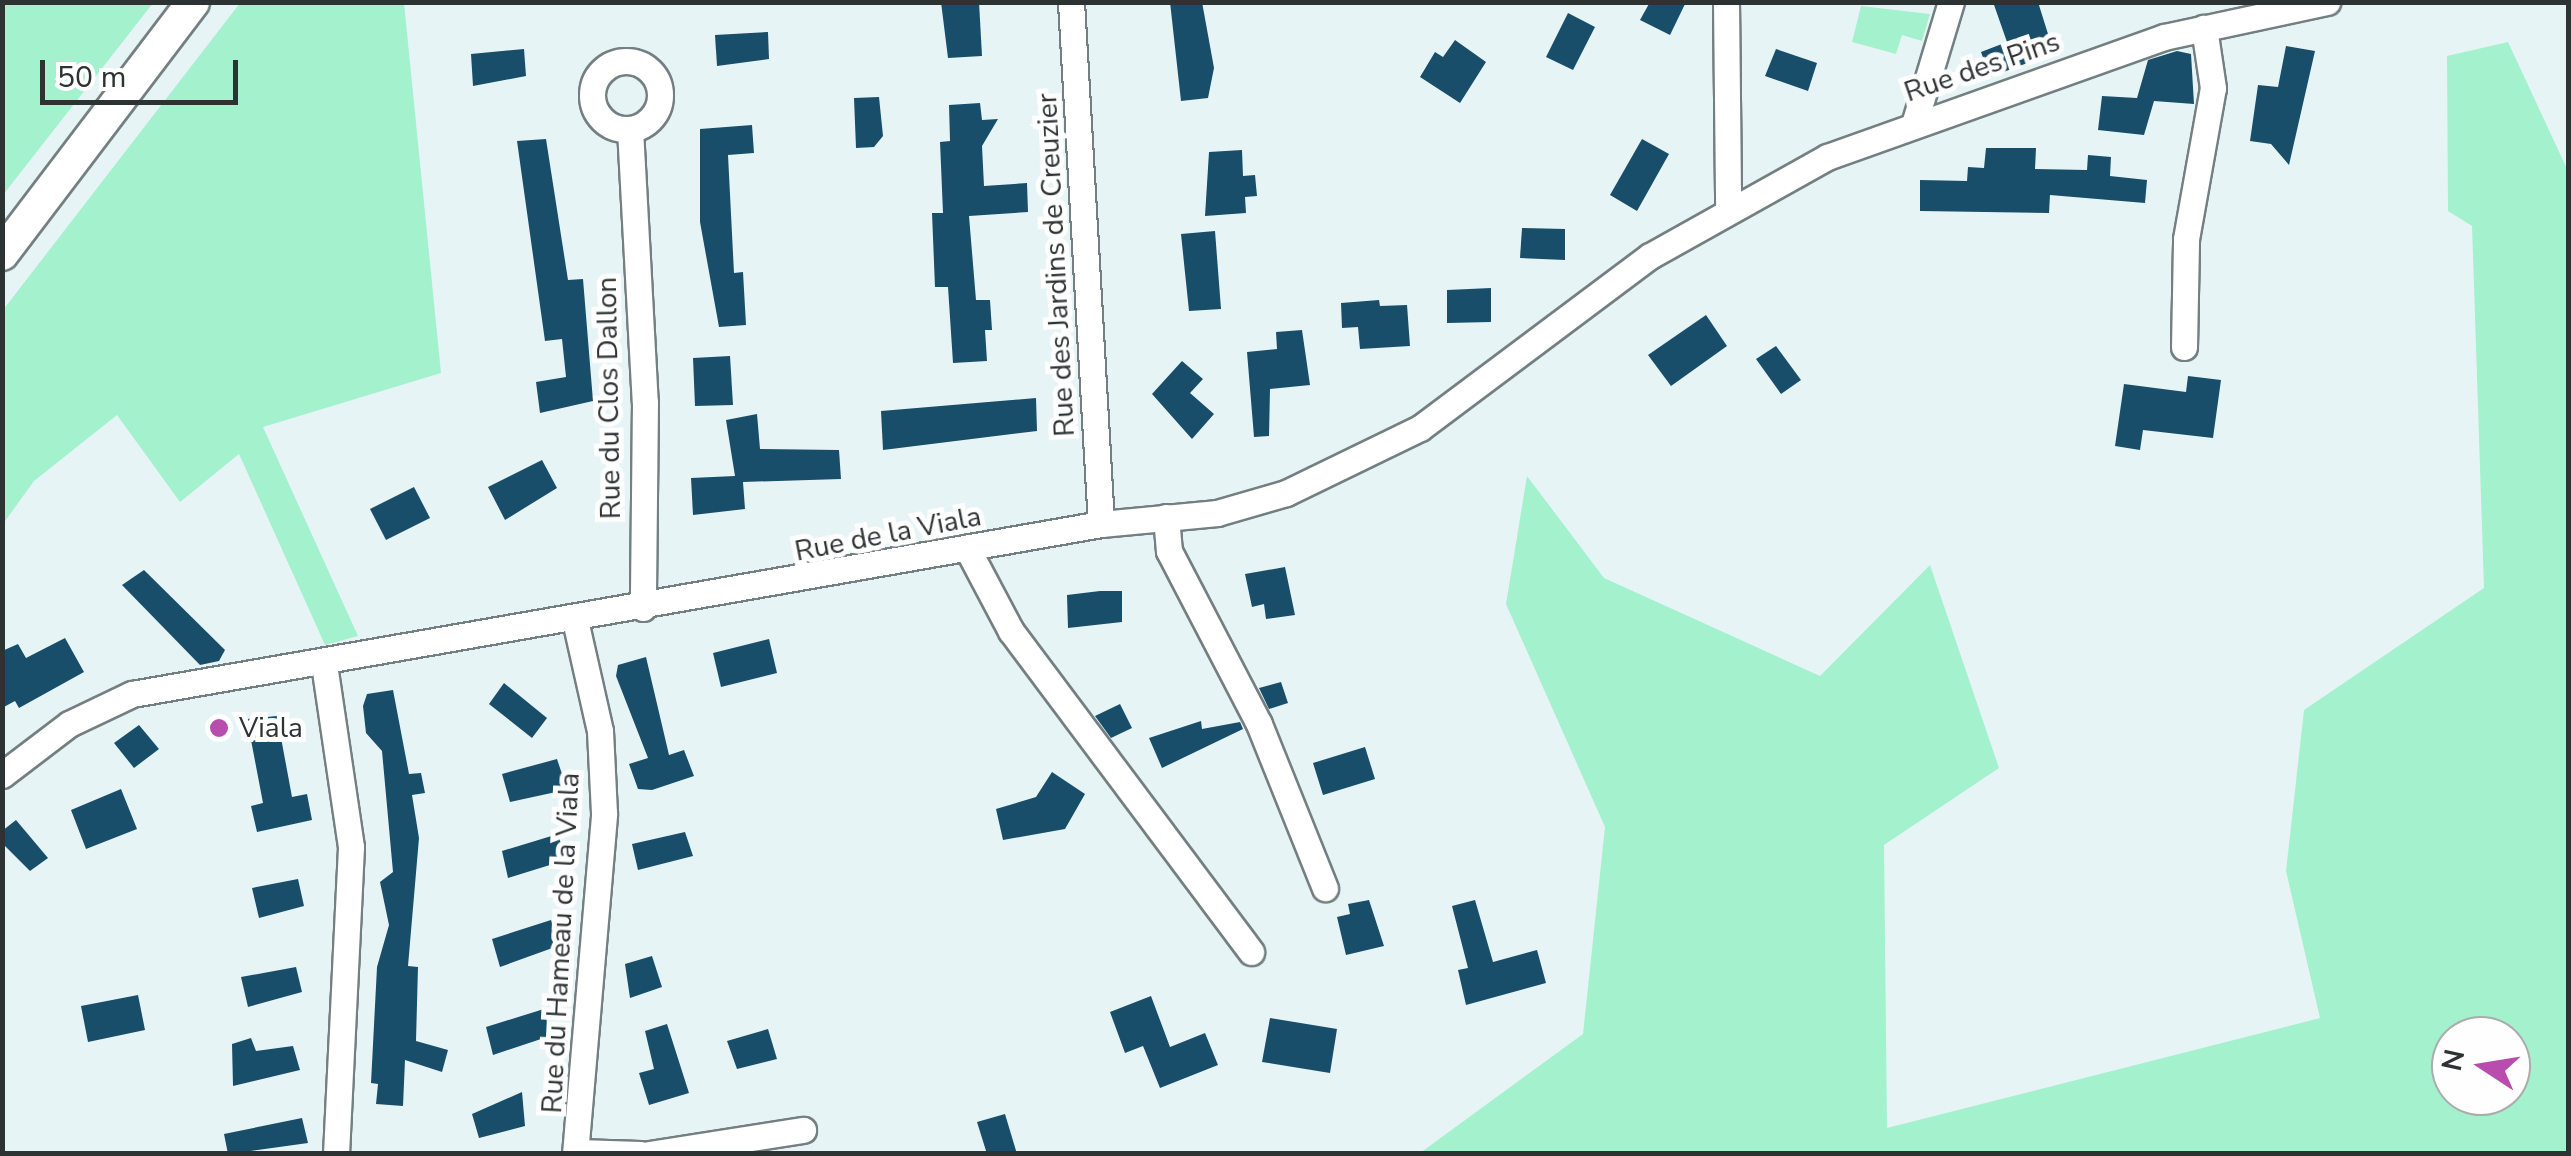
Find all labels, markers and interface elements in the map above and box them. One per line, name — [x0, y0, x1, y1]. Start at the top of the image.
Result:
street label: Rue des Pins — [1900, 25, 2064, 109]
scale bar — [45, 40, 242, 102]
text: 50 m — [57, 57, 126, 98]
street label: Rue des Jardins de Creuzier — [1030, 93, 1082, 437]
street label: Rue du Clos Dallon — [590, 276, 628, 520]
street label: Rue de la Viala — [792, 499, 984, 569]
place label: Viala — [239, 711, 303, 745]
marker: Viala — [208, 717, 230, 739]
street label: Rue du Hameau de la Viala — [535, 772, 587, 1114]
north arrow — [2431, 1016, 2531, 1116]
text: N — [2433, 1046, 2474, 1074]

